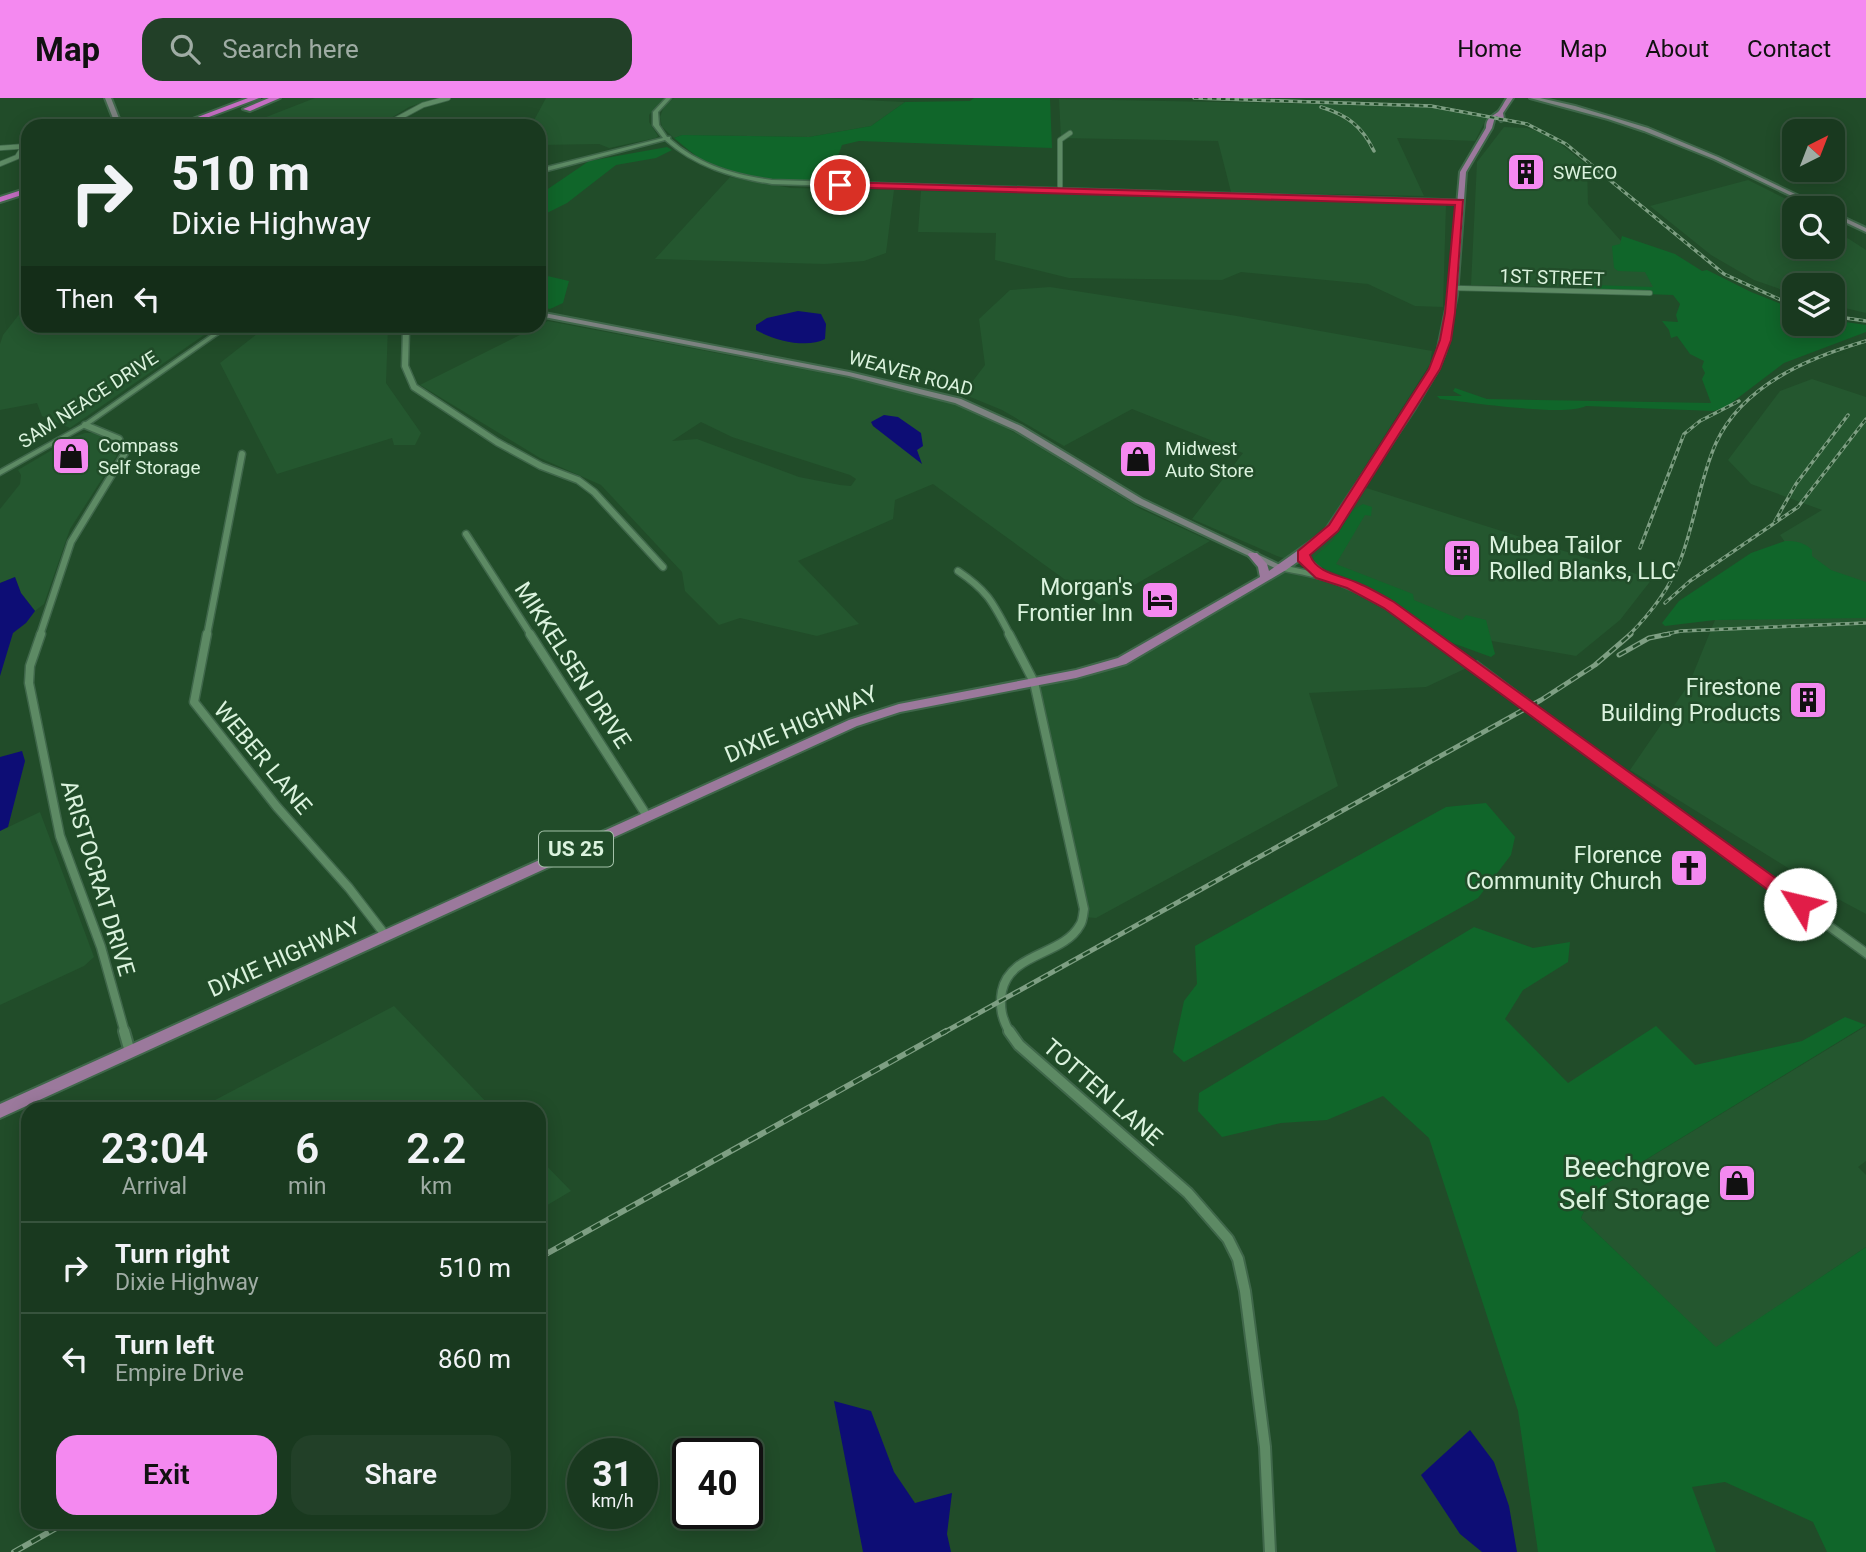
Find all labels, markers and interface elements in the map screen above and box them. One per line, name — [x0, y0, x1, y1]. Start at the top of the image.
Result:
search box — [142, 18, 632, 81]
text: Map — [35, 30, 100, 69]
icon: search — [166, 30, 204, 68]
text: Search here — [222, 34, 359, 64]
text: Home — [1457, 35, 1522, 63]
text: Map — [1560, 35, 1607, 63]
text: About — [1645, 35, 1709, 63]
text: Contact — [1747, 35, 1831, 63]
north arrow — [1782, 119, 1844, 182]
map controls — [1782, 119, 1845, 336]
text: 510 m — [171, 145, 310, 202]
icon: right — [56, 147, 147, 238]
building icon: SWECO — [1505, 151, 1547, 193]
pin — [810, 155, 870, 215]
place label: SWECO — [1553, 161, 1617, 184]
icon: arrive — [821, 166, 859, 204]
button: search — [1782, 196, 1845, 259]
text: Dixie Highway — [171, 204, 371, 242]
street label: 1ST STREET — [1499, 264, 1605, 291]
button: layers — [1782, 273, 1845, 336]
icon: left — [128, 280, 166, 318]
text: Then — [56, 284, 114, 314]
street label: SAM NEACE DRIVE — [14, 346, 163, 453]
street label: WEAVER ROAD — [846, 346, 976, 401]
place label: Compass Self Storage — [98, 434, 201, 479]
shop icon: Compass Self Storage — [50, 435, 92, 477]
place label: Midwest Auto Store — [1165, 437, 1254, 482]
shop icon: Midwest Auto Store — [1117, 438, 1159, 480]
place label: Mubea Tailor Rolled Blanks, LLC — [1489, 532, 1676, 585]
building icon: Mubea Tailor Rolled Blanks, LLC — [1441, 537, 1483, 579]
place label: Morgan's Frontier Inn — [1017, 574, 1133, 627]
street label: MIKKELSEN DRIVE — [509, 577, 636, 753]
hotel icon: Morgan's Frontier Inn — [1139, 579, 1181, 621]
place label: Firestone Building Products — [1601, 674, 1781, 727]
building icon: Firestone Building Products — [1787, 679, 1829, 721]
street label: DIXIE HIGHWAY — [721, 680, 882, 769]
street label: WEBER LANE — [208, 697, 317, 820]
street label: ARISTOCRAT DRIVE — [55, 777, 140, 979]
road number: US 25 — [539, 832, 613, 866]
place label: Florence Community Church — [1466, 842, 1662, 895]
church icon: Florence Community Church — [1668, 847, 1710, 889]
position arrow — [1763, 867, 1837, 941]
street label: DIXIE HIGHWAY — [204, 912, 365, 1003]
street label: TOTTEN LANE — [1038, 1033, 1168, 1151]
text: 23:04 — [101, 1124, 208, 1173]
text: 6 — [295, 1124, 319, 1173]
text: 2.2 — [406, 1124, 466, 1173]
place label: Beechgrove Self Storage — [1559, 1151, 1710, 1216]
shop icon: Beechgrove Self Storage — [1716, 1162, 1758, 1204]
text: Arrival — [122, 1173, 187, 1200]
text: min — [288, 1173, 326, 1200]
text: km — [420, 1173, 452, 1200]
text: Turn right — [115, 1239, 230, 1269]
icon: right — [56, 1249, 94, 1287]
text: 510 m — [438, 1253, 511, 1283]
text: Dixie Highway — [115, 1269, 259, 1296]
text: Turn left — [115, 1330, 214, 1360]
icon: left — [56, 1340, 94, 1378]
text: 860 m — [438, 1344, 511, 1374]
text: Empire Drive — [115, 1360, 244, 1387]
button: Exit — [56, 1435, 277, 1515]
button: Share — [291, 1435, 511, 1515]
speed limit sign: 40 — [672, 1438, 763, 1529]
text: 31 — [592, 1454, 633, 1495]
text: km/h — [591, 1490, 634, 1511]

